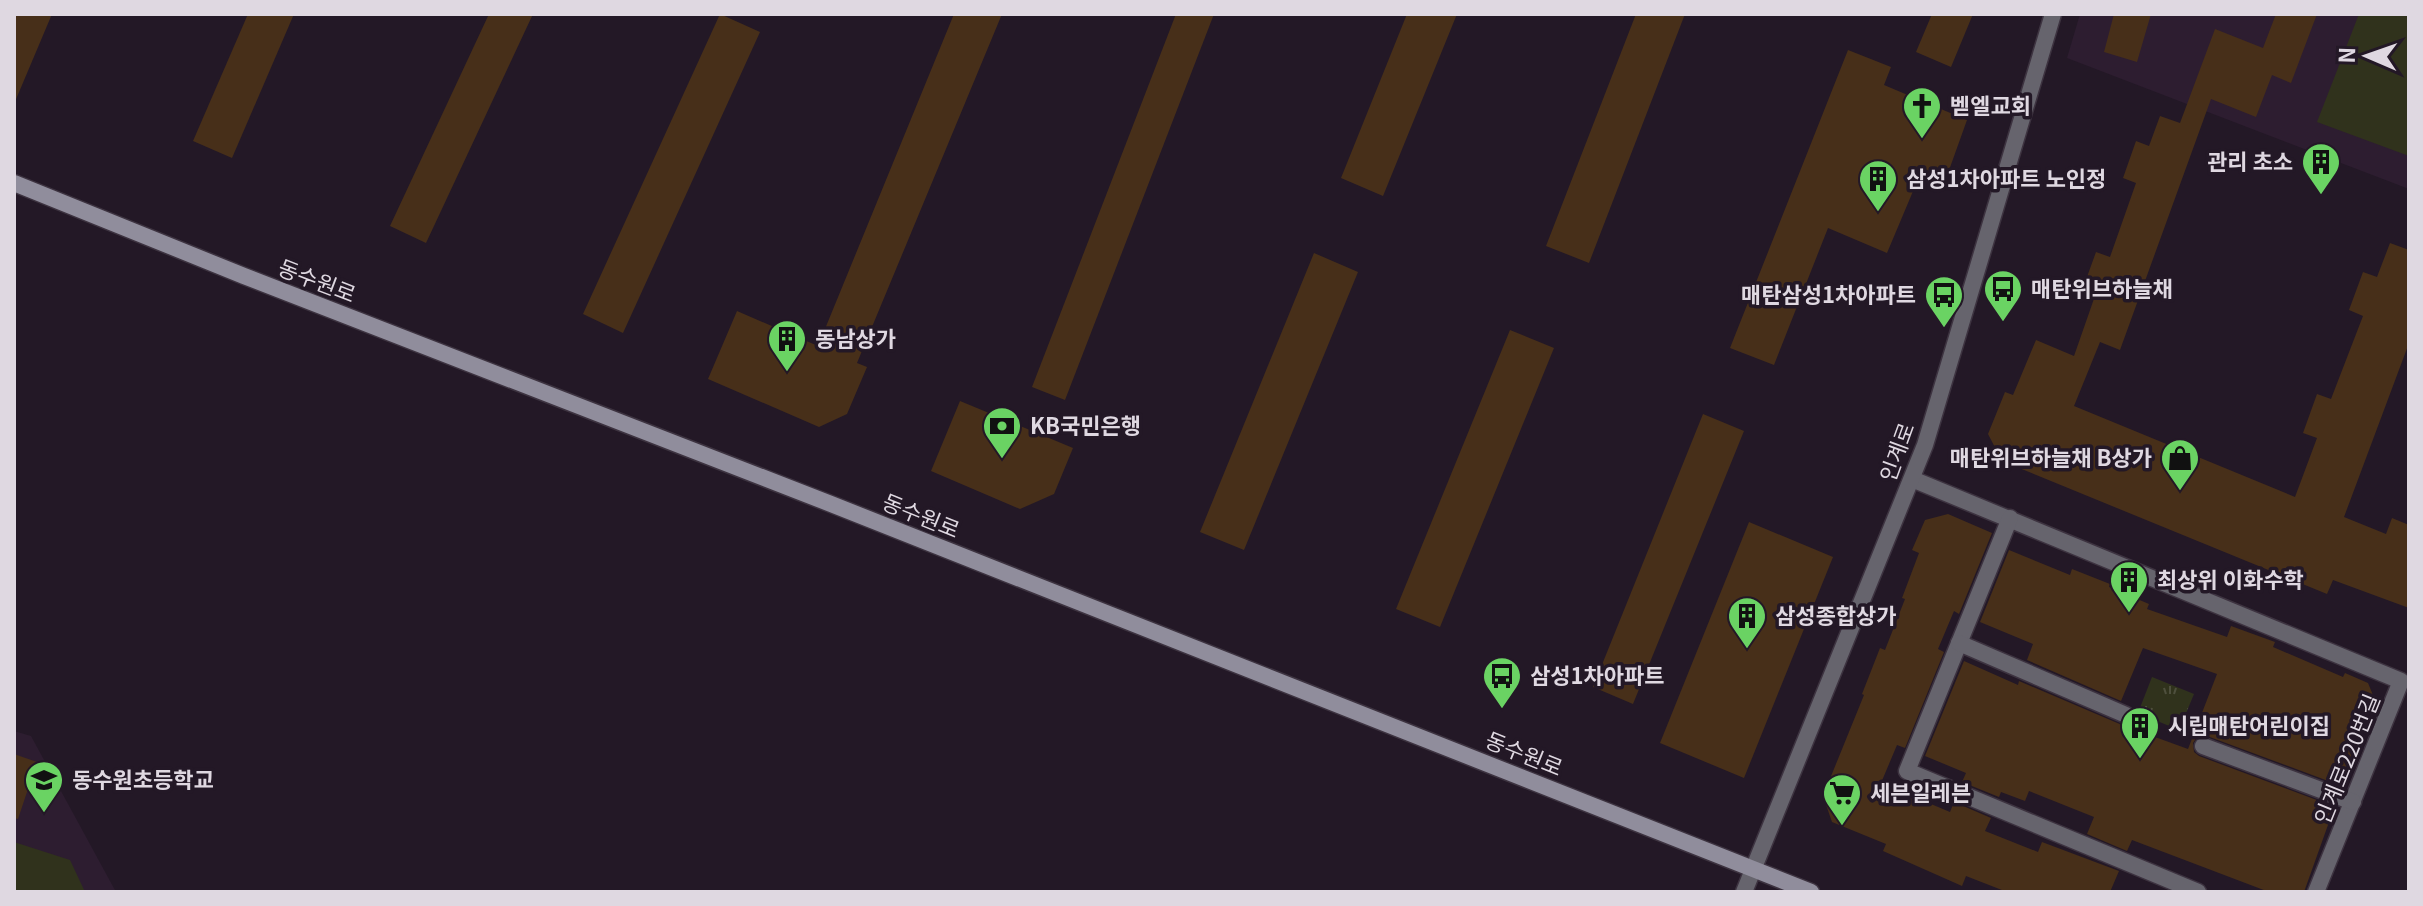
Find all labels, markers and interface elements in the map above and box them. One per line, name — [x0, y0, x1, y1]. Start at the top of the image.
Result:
north arrow — [2327, 16, 2407, 96]
text: N — [2329, 46, 2361, 64]
church icon: 벧엘교회 — [1901, 85, 1943, 140]
place label: 벧엘교회 — [1950, 88, 2031, 120]
building icon: 관리 초소 — [2300, 141, 2342, 196]
place label: 관리 초소 — [2207, 144, 2293, 176]
building icon: 삼성1차아파트 노인정 — [1857, 158, 1899, 213]
place label: 삼성1차아파트 노인정 — [1906, 161, 2106, 193]
street label: 동수원로 — [274, 250, 361, 309]
bus stop icon: 매탄위브하늘채 — [1982, 268, 2024, 323]
place label: 매탄위브하늘채 — [2031, 271, 2173, 303]
bus stop icon: 매탄삼성1차아파트 — [1923, 274, 1965, 329]
place label: 매탄삼성1차아파트 — [1741, 277, 1916, 309]
building icon: 동남상가 — [766, 318, 808, 373]
place label: 동남상가 — [815, 321, 896, 353]
bank icon: KB국민은행 — [981, 405, 1023, 460]
place label: KB국민은행 — [1030, 408, 1141, 440]
street label: 인계로 — [1870, 417, 1921, 485]
shop icon: 매탄위브하늘채 B상가 — [2159, 437, 2201, 492]
place label: 매탄위브하늘채 B상가 — [1950, 440, 2152, 472]
street label: 동수원로 — [878, 484, 965, 544]
building icon: 최상위 이화수학 — [2108, 559, 2150, 614]
place label: 최상위 이화수학 — [2157, 562, 2304, 594]
building icon: 삼성종합상가 — [1726, 595, 1768, 650]
place label: 삼성종합상가 — [1775, 598, 1896, 630]
bus stop icon: 삼성1차아파트 — [1481, 655, 1523, 710]
place label: 삼성1차아파트 — [1530, 658, 1664, 690]
street label: 인계로220번길 — [2304, 688, 2386, 828]
building icon: 시립매탄어린이집 — [2119, 705, 2161, 760]
place label: 시립매탄어린이집 — [2168, 708, 2330, 740]
street label: 동수원로 — [1481, 722, 1568, 782]
school or university icon: 동수원초등학교 — [23, 759, 65, 814]
place label: 동수원초등학교 — [72, 762, 214, 794]
supermarket icon: 세븐일레븐 — [1821, 772, 1863, 827]
place label: 세븐일레븐 — [1870, 775, 1971, 807]

